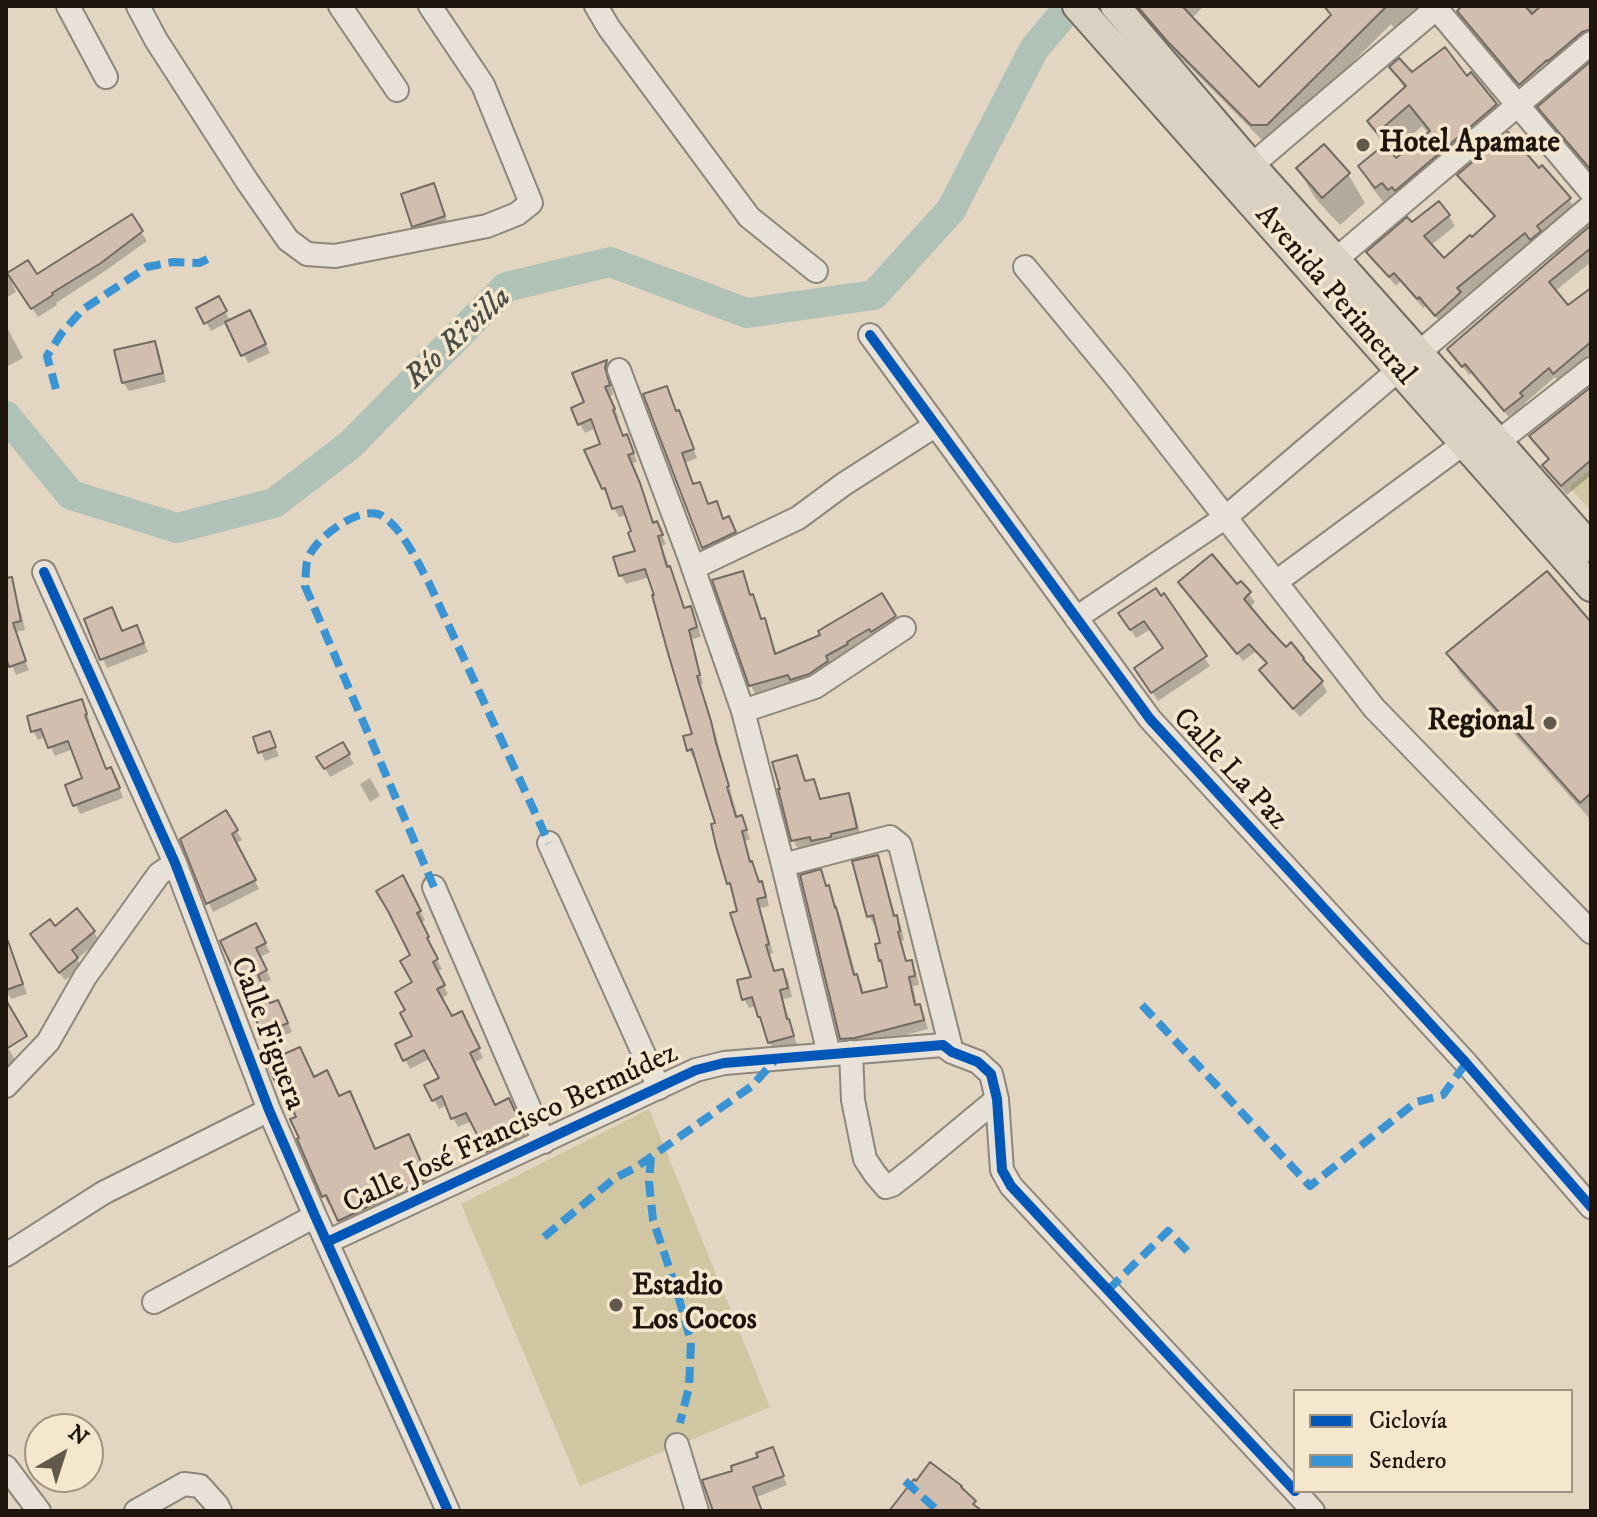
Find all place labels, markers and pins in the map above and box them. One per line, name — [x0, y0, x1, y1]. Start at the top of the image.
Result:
place label: Hotel Apamate — [1379, 127, 1560, 163]
marker: Hotel Apamate — [1354, 136, 1372, 154]
place label: Regional — [1427, 705, 1534, 741]
marker: Regional — [1541, 714, 1559, 732]
place label: Estadio Los Cocos — [632, 1270, 757, 1340]
marker: Estadio Los Cocos — [607, 1296, 625, 1314]

